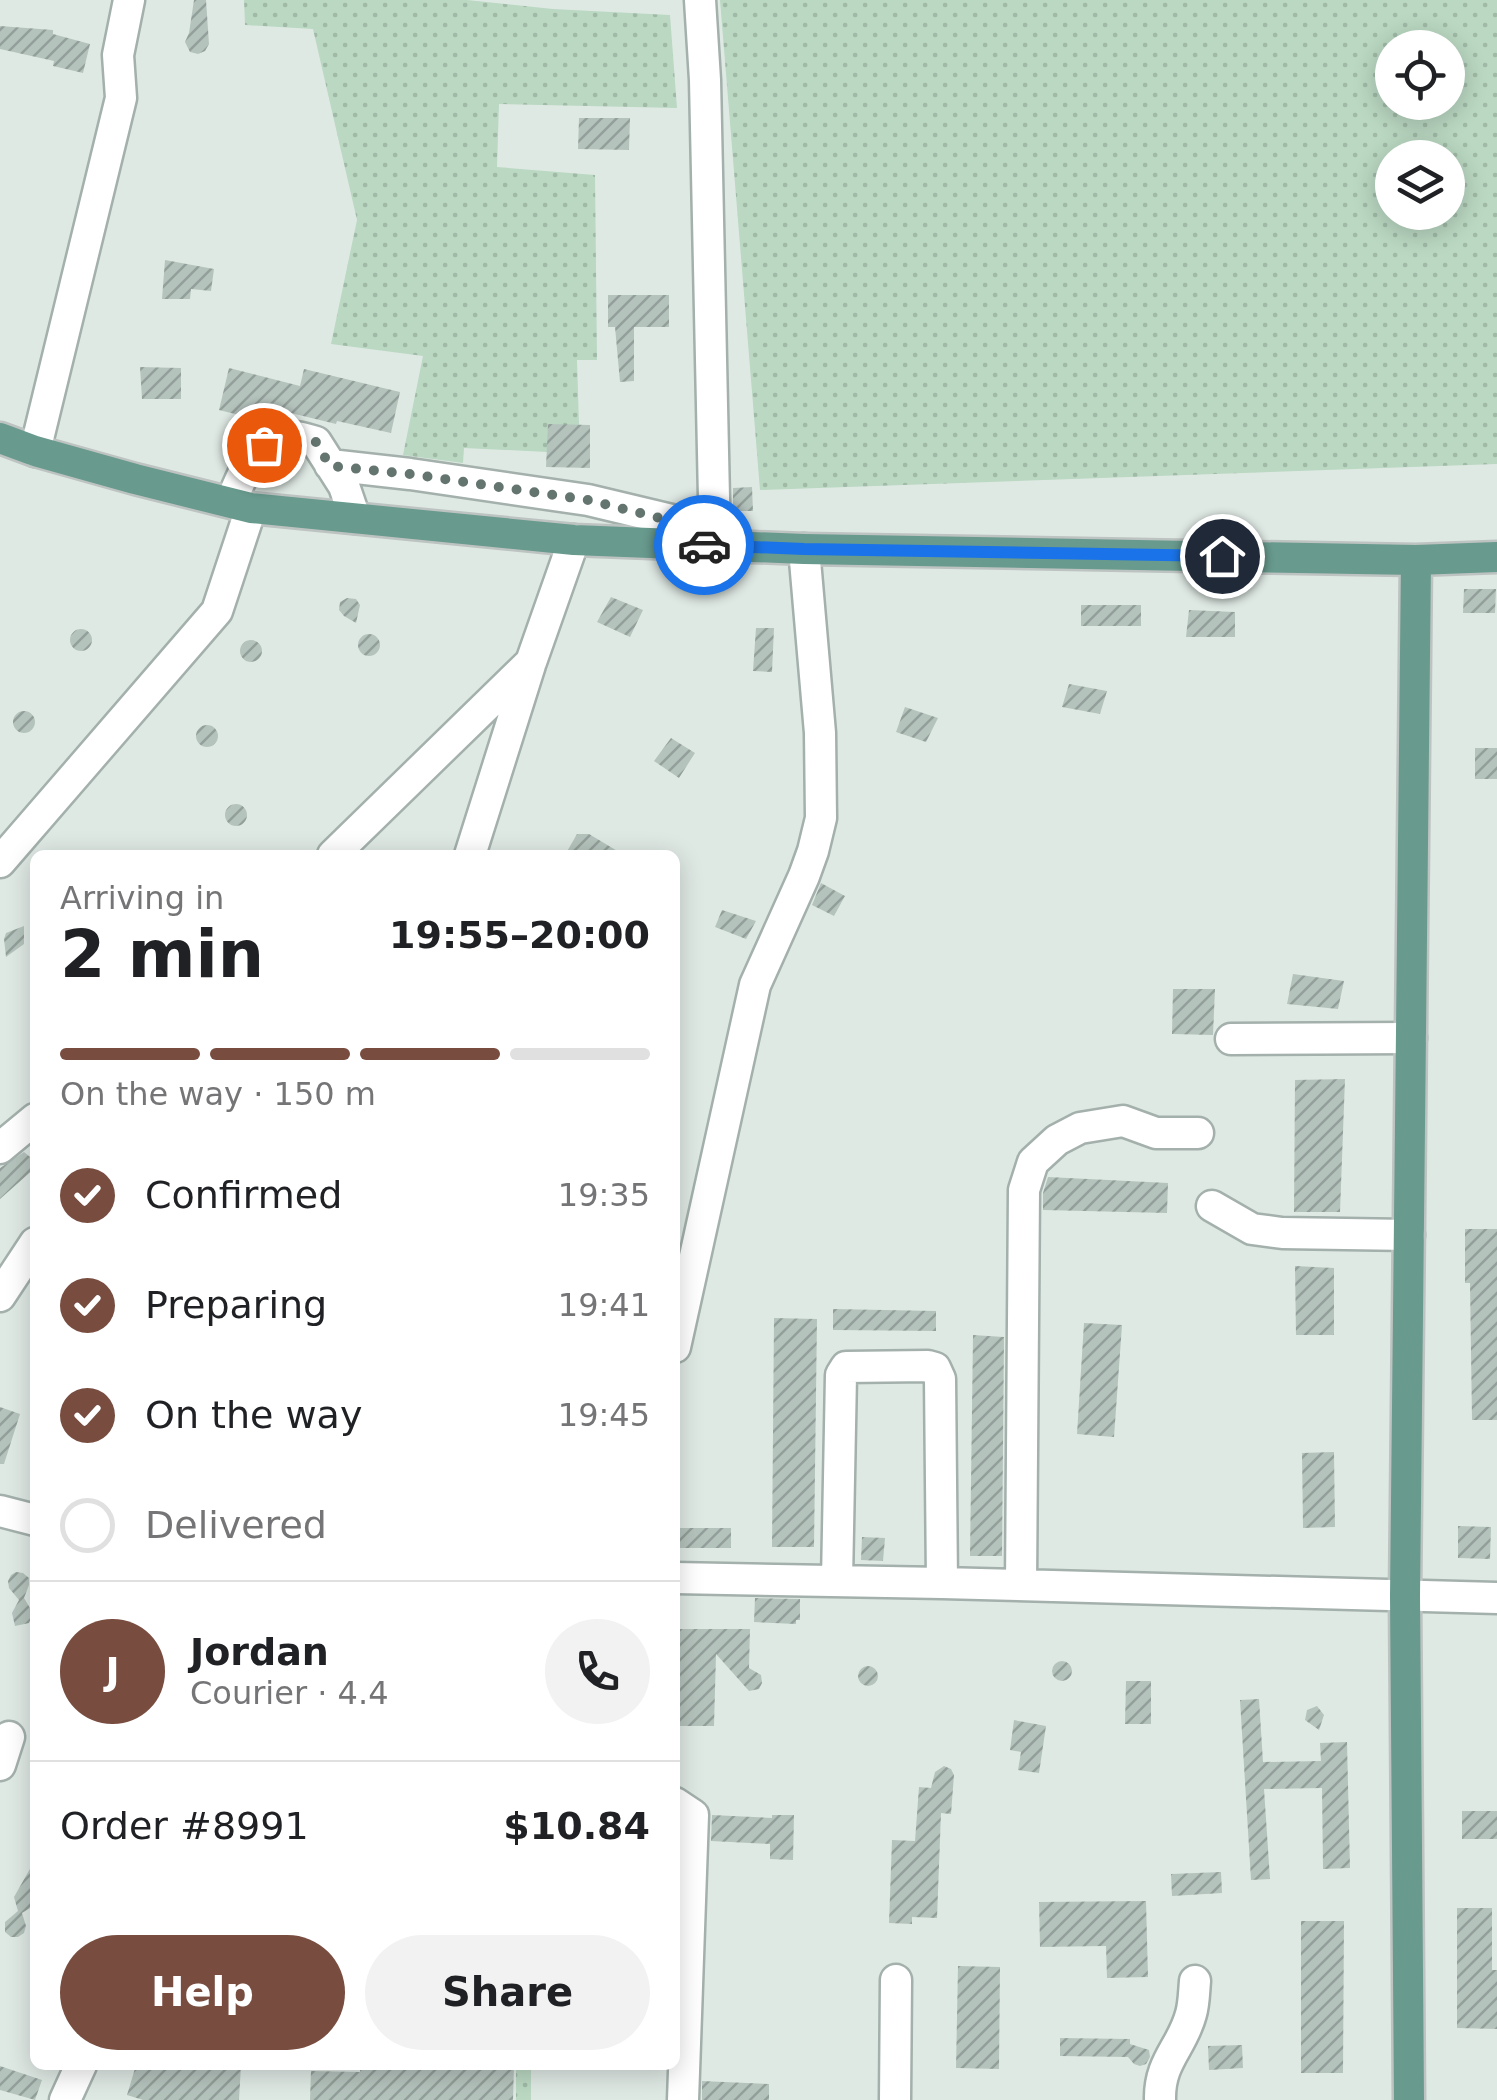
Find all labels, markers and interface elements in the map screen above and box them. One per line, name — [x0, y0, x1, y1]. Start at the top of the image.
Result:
map controls — [1375, 30, 1465, 230]
button: locate — [1375, 30, 1465, 120]
button: layers — [1375, 140, 1465, 230]
pin — [222, 403, 307, 488]
icon: bag — [237, 418, 292, 473]
courier — [654, 495, 754, 595]
pin — [1180, 514, 1265, 599]
icon: car — [677, 518, 732, 573]
icon: home — [1195, 529, 1250, 584]
text: Arriving in — [60, 879, 224, 917]
text: 19:55–20:00 — [389, 913, 650, 957]
text: 2 min — [60, 917, 264, 992]
text: On the way · 150 m — [60, 1075, 376, 1113]
icon: check — [60, 1168, 115, 1223]
text: Confirmed — [145, 1173, 342, 1217]
text: 19:35 — [558, 1176, 650, 1214]
icon: check — [60, 1278, 115, 1333]
text: Preparing — [145, 1283, 327, 1327]
text: 19:41 — [558, 1286, 650, 1324]
icon: check — [60, 1388, 115, 1443]
text: On the way — [145, 1393, 362, 1437]
text: 19:45 — [558, 1396, 650, 1434]
text: Delivered — [145, 1503, 327, 1547]
button: phone — [545, 1619, 650, 1724]
text: Jordan — [190, 1630, 329, 1674]
text: J — [105, 1649, 120, 1693]
text: Courier · 4.4 — [190, 1674, 389, 1712]
text: Order #8991 — [60, 1804, 309, 1848]
text: $10.84 — [503, 1804, 650, 1848]
button: Help — [60, 1935, 345, 2050]
button: Share — [365, 1935, 650, 2050]

